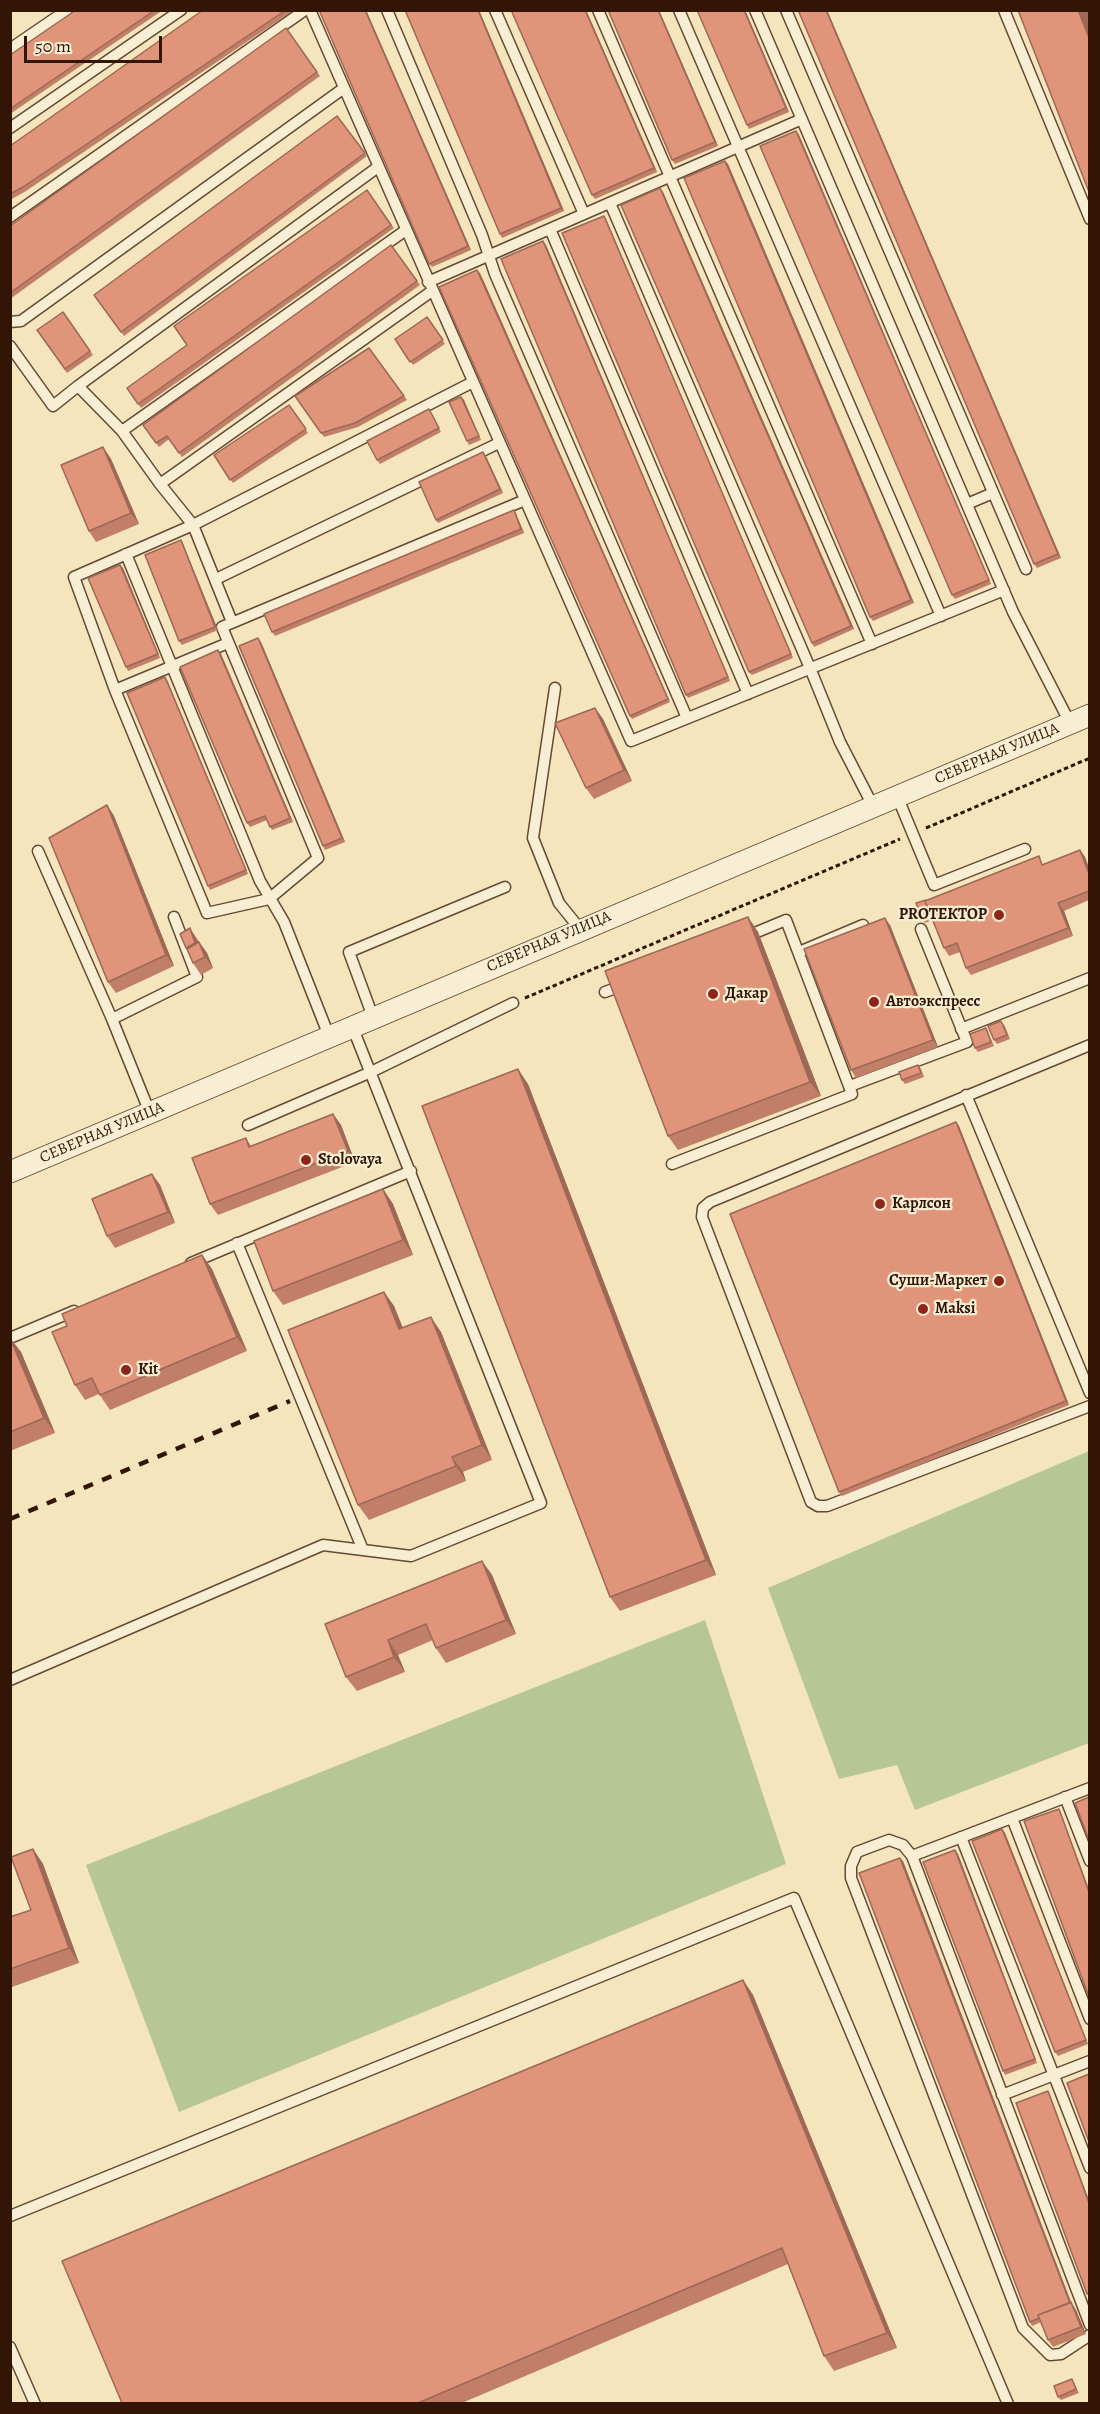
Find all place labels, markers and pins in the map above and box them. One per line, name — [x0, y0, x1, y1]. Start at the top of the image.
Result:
place label: PROТЕКТОР — [899, 905, 987, 925]
marker: PROТЕКТОР — [992, 908, 1006, 922]
place label: Дакар — [725, 984, 768, 1004]
marker: Дакар — [706, 987, 720, 1001]
place label: Автоэкспресс — [886, 992, 980, 1012]
marker: Автоэкспресс — [867, 995, 881, 1009]
place label: Stolovaya — [318, 1150, 382, 1170]
marker: Stolovaya — [299, 1153, 313, 1167]
place label: Карлсон — [892, 1194, 951, 1214]
marker: Карлсон — [873, 1197, 887, 1211]
place label: Суши-Маркет — [889, 1271, 987, 1291]
marker: Суши-Маркет — [992, 1274, 1006, 1288]
place label: Maksi — [935, 1299, 975, 1319]
marker: Maksi — [916, 1302, 930, 1316]
place label: Kit — [138, 1360, 158, 1380]
marker: Kit — [119, 1363, 133, 1377]

